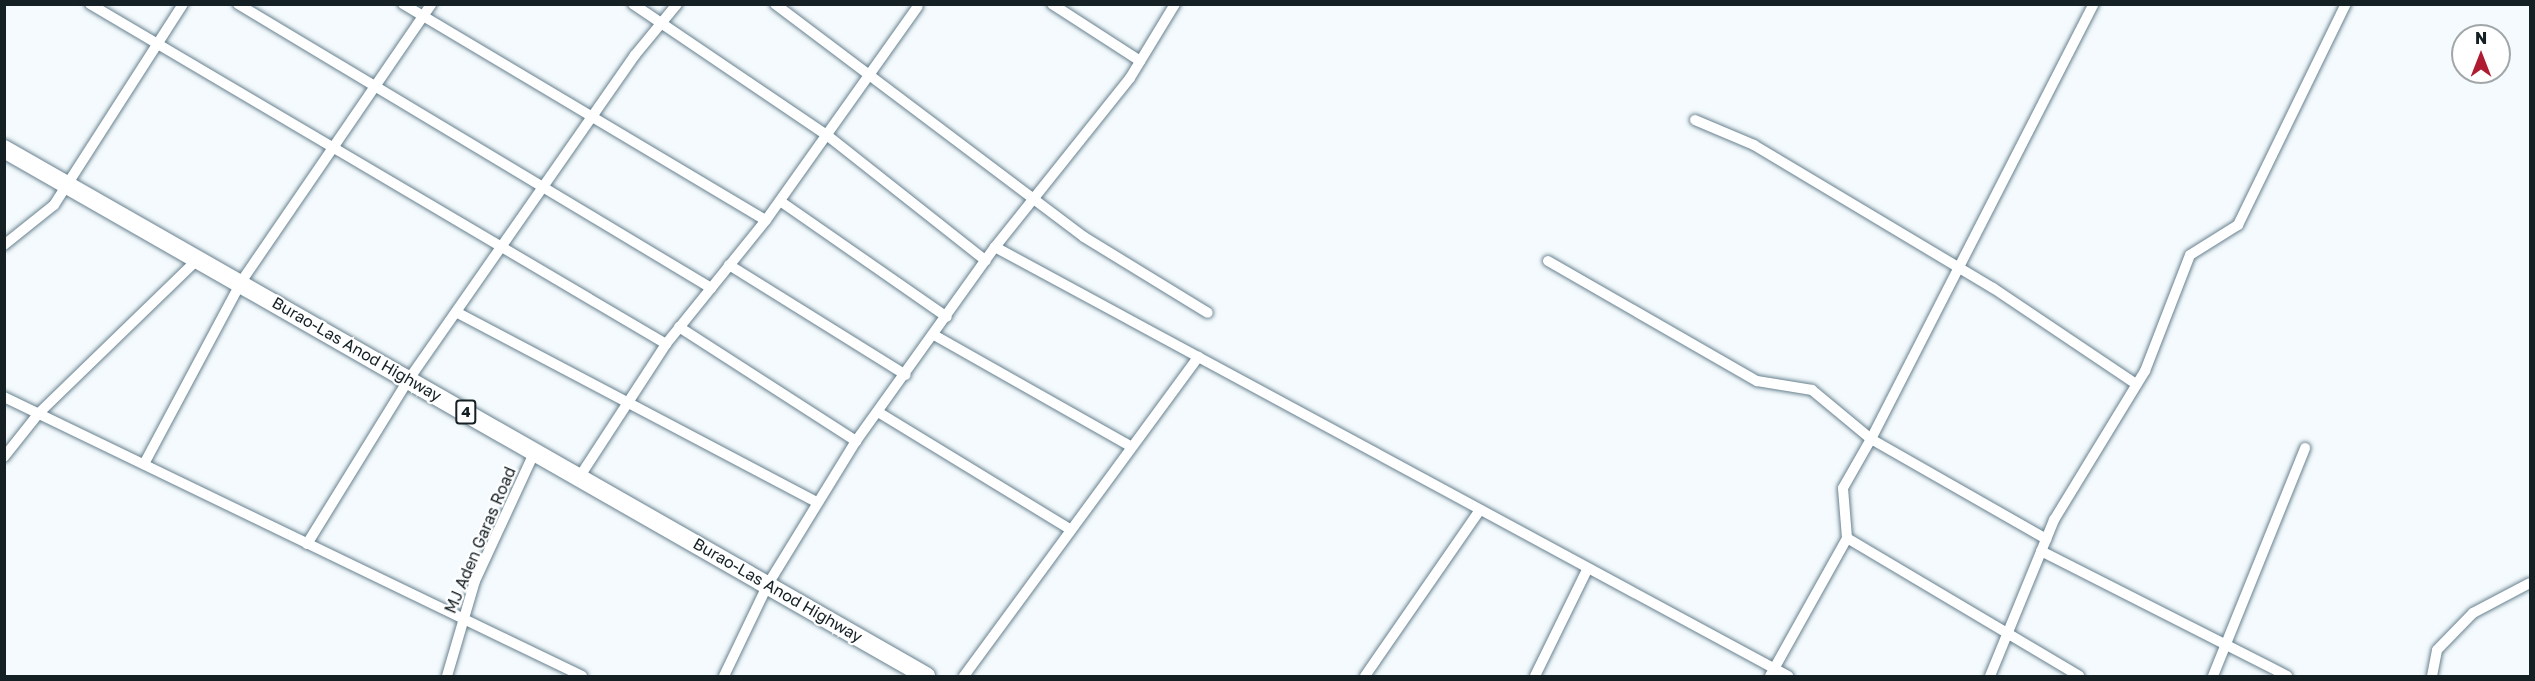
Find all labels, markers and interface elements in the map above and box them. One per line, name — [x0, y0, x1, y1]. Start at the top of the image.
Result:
north arrow — [2451, 24, 2511, 84]
text: N — [2475, 28, 2487, 48]
street label: Burao-Las Anod Highway — [269, 293, 445, 405]
road number: 4 — [454, 400, 478, 424]
street label: MJ Aden Garas Road — [440, 464, 520, 616]
street label: Burao-Las Anod Highway — [690, 534, 866, 646]

